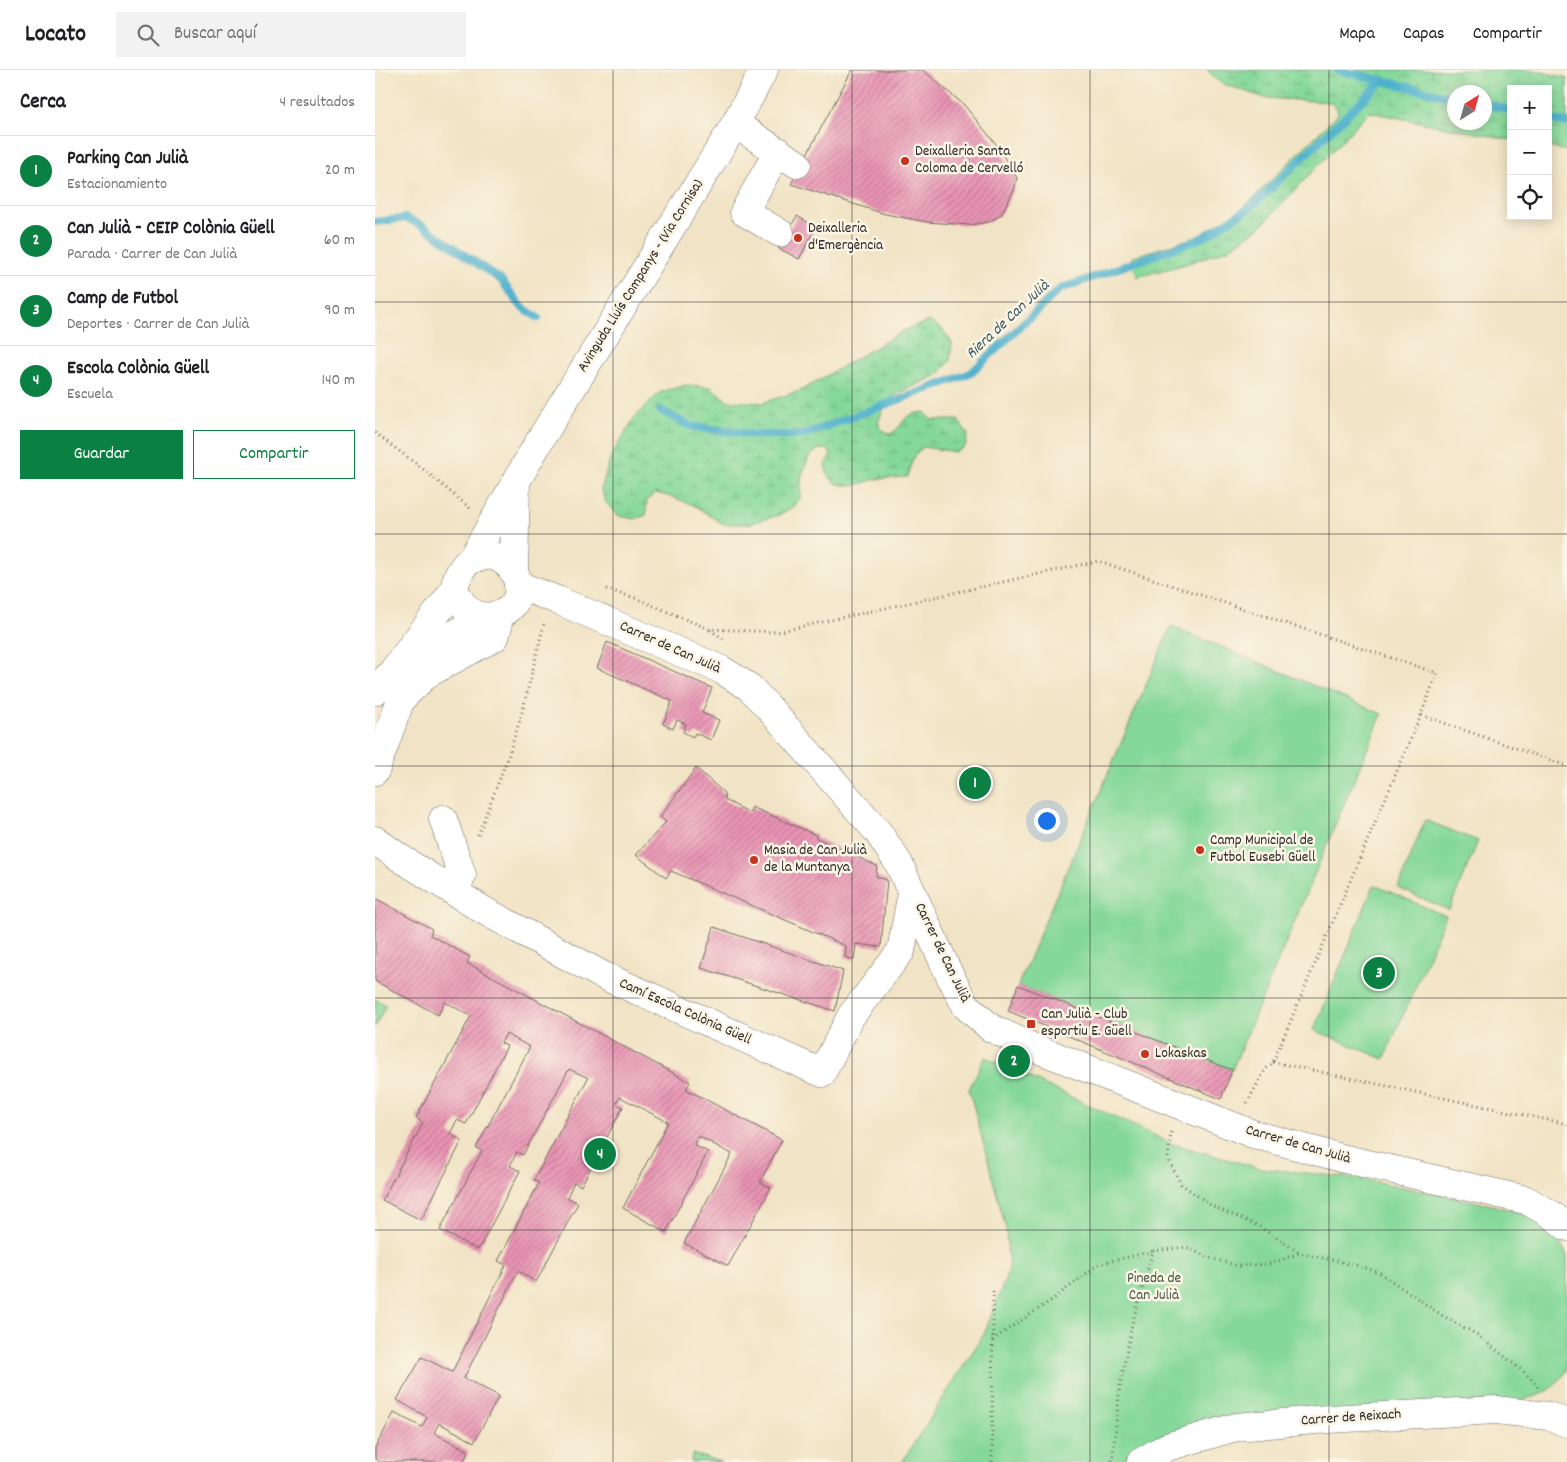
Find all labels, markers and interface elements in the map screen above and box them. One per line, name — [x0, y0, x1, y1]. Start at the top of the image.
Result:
search box — [116, 12, 466, 57]
text: Locato — [25, 18, 86, 52]
icon: search — [134, 21, 162, 49]
text: Buscar aquí — [174, 21, 256, 48]
text: Mapa — [1339, 22, 1375, 47]
text: Capas — [1403, 22, 1445, 47]
text: Compartir — [1473, 22, 1542, 47]
north arrow — [1447, 85, 1492, 130]
map controls — [1507, 85, 1552, 220]
button: + — [1507, 85, 1552, 130]
text: Cerca — [20, 88, 66, 118]
text: 4 resultados — [280, 91, 355, 114]
button: − — [1507, 130, 1552, 175]
place label: Deixalleria Santa Coloma de Cervelló — [915, 141, 1024, 180]
text: Parking Can Julià — [67, 146, 188, 173]
marker: Deixalleria Santa Coloma de Cervelló — [899, 155, 911, 167]
text: 1 — [34, 159, 38, 182]
text: 20 m — [325, 159, 355, 182]
text: Estacionamiento — [67, 173, 167, 196]
street label: Avinguda Lluís Companys - (Via Cornisa) — [572, 175, 710, 377]
button: locate — [1507, 175, 1552, 220]
text: Can Julià - CEIP Colònia Güell — [67, 216, 275, 243]
place label: Deixalleria d'Emergència — [808, 218, 884, 257]
text: 2 — [33, 229, 40, 252]
text: 60 m — [324, 229, 355, 252]
marker: Deixalleria d'Emergència — [792, 232, 804, 244]
text: Parada · Carrer de Can Julià — [67, 243, 237, 266]
water label: Riera de Can Julià — [961, 274, 1056, 365]
text: Camp de Futbol — [67, 286, 178, 313]
text: 3 — [32, 299, 40, 322]
text: 90 m — [324, 299, 355, 322]
text: Deportes · Carrer de Can Julià — [67, 313, 249, 336]
text: Escola Colònia Güell — [67, 356, 209, 383]
text: 4 — [33, 369, 39, 392]
text: 140 m — [321, 369, 355, 392]
text: Escuela — [67, 383, 113, 406]
button: Guardar — [20, 430, 183, 479]
button: Compartir — [193, 430, 355, 479]
street label: Carrer de Can Julià — [616, 616, 725, 680]
pin: 1 — [959, 764, 991, 802]
your location — [1034, 808, 1060, 834]
place label: Camp Municipal de Futbol Eusebi Güell — [1210, 830, 1316, 869]
place label: Masia de Can Julià de la Muntanya — [764, 840, 867, 879]
marker: Camp Municipal de Futbol Eusebi Güell — [1194, 844, 1206, 856]
marker: Masia de Can Julià de la Muntanya — [748, 854, 760, 866]
street label: Carrer de Can Julià — [908, 899, 976, 1007]
pin: 3 — [1363, 954, 1395, 992]
street label: Camí Escola Colònia Güell — [615, 973, 755, 1051]
place label: Can Julià - Club esportiu E. Güell — [1041, 1004, 1132, 1043]
marker: Can Julià - Club esportiu E. Güell — [1025, 1018, 1037, 1030]
pin: 2 — [998, 1042, 1030, 1080]
place label: Lokaskas — [1155, 1043, 1207, 1065]
marker: Lokaskas — [1139, 1048, 1151, 1060]
street label: Carrer de Can Julià — [1243, 1119, 1354, 1171]
pin: 4 — [584, 1135, 616, 1173]
park label: Pineda de Can Julià — [1127, 1268, 1182, 1307]
street label: Carrer de Reixach — [1300, 1404, 1402, 1432]

